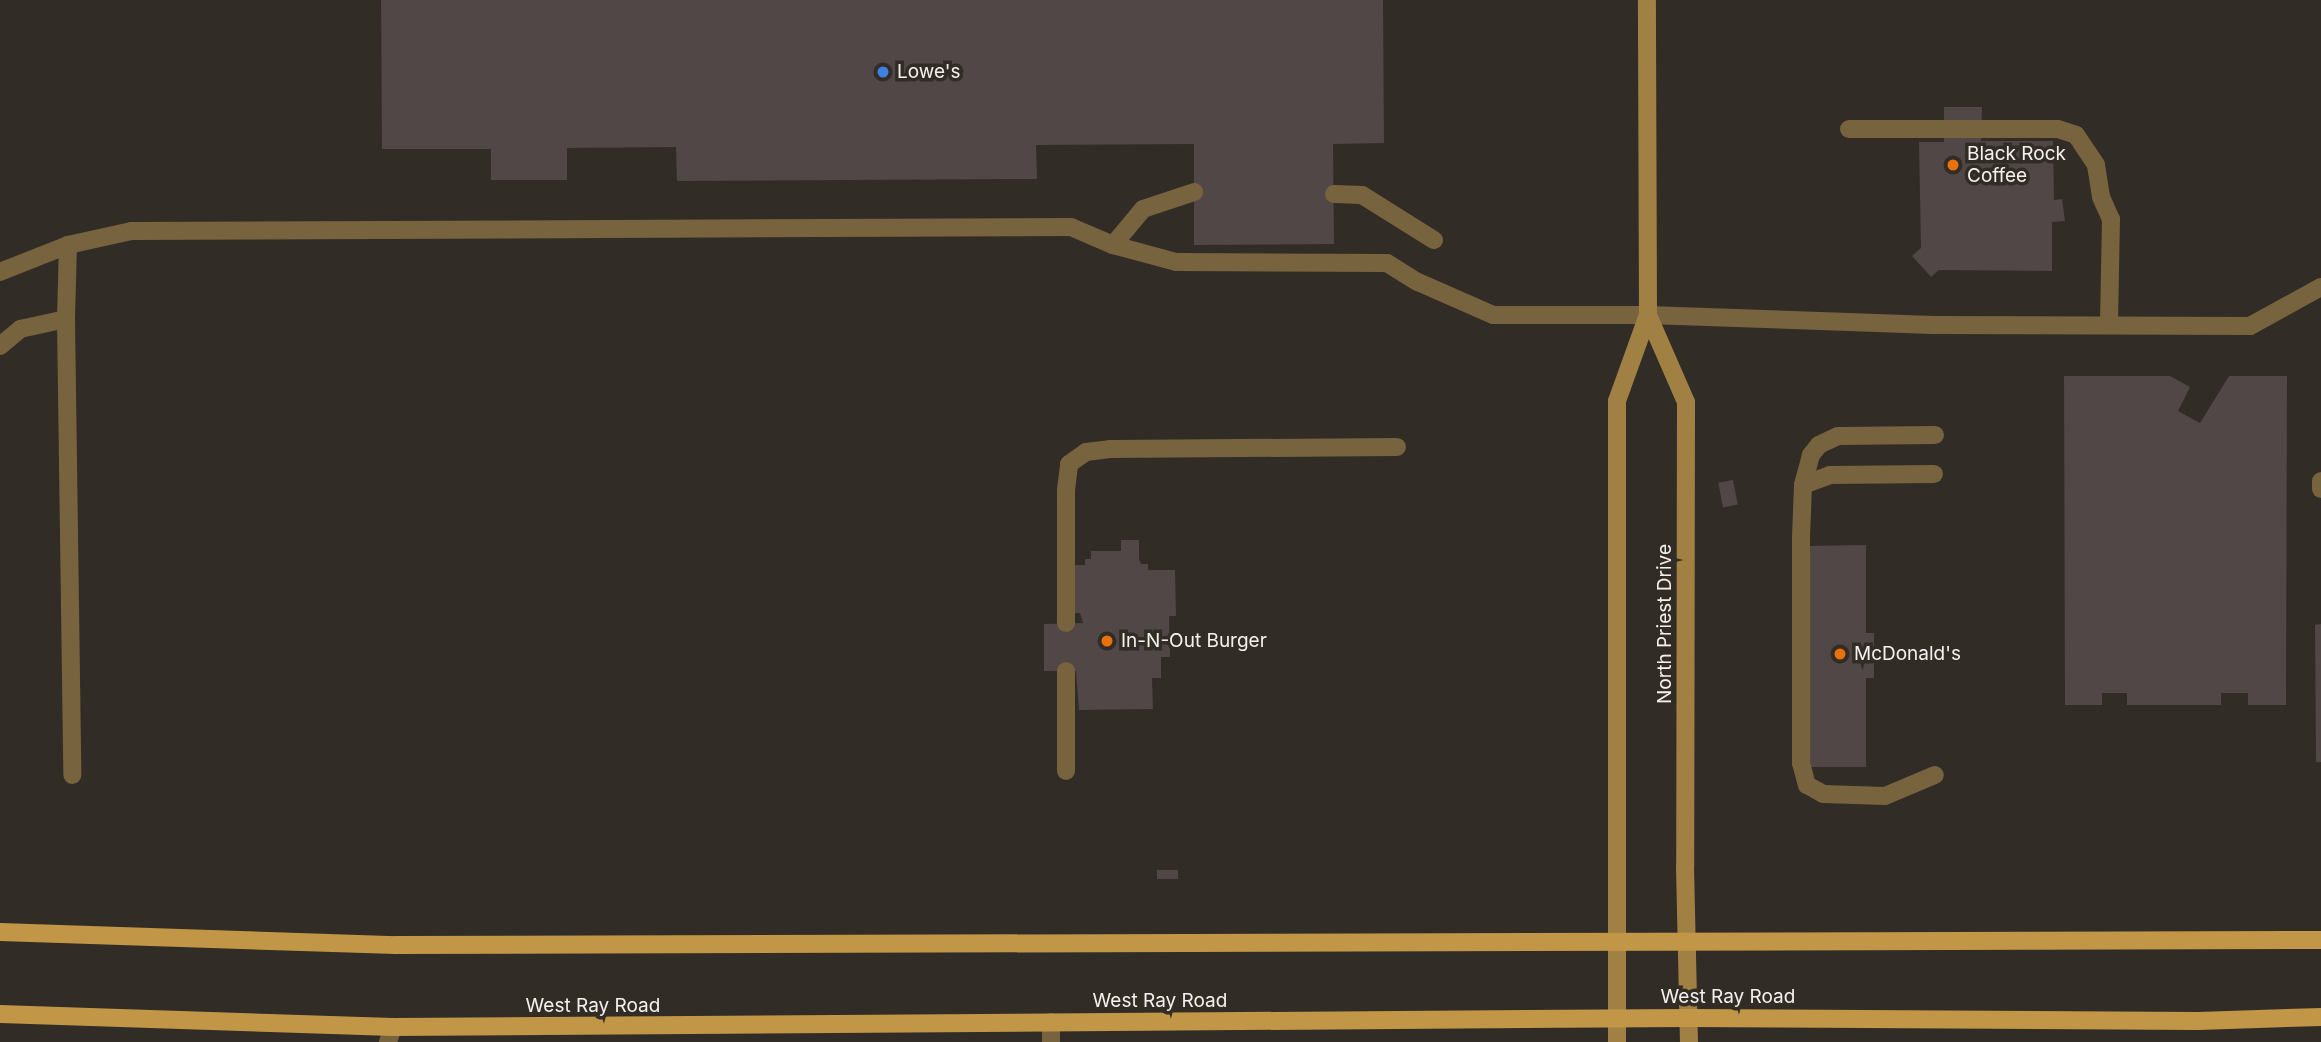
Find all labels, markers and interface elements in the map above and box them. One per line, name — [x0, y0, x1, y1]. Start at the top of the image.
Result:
place label: Lowe's — [897, 61, 961, 83]
marker: Lowe's — [875, 64, 891, 80]
place label: Black Rock Coffee — [1967, 143, 2066, 187]
marker: Black Rock Coffee — [1945, 157, 1961, 173]
street label: North Priest Drive — [1654, 544, 1676, 704]
place label: In-N-Out Burger — [1121, 630, 1267, 652]
marker: In-N-Out Burger — [1099, 633, 1115, 649]
place label: McDonald's — [1854, 643, 1961, 665]
marker: McDonald's — [1832, 646, 1848, 662]
street label: West Ray Road — [1661, 986, 1795, 1008]
street label: West Ray Road — [1093, 990, 1227, 1012]
street label: West Ray Road — [526, 995, 660, 1017]

